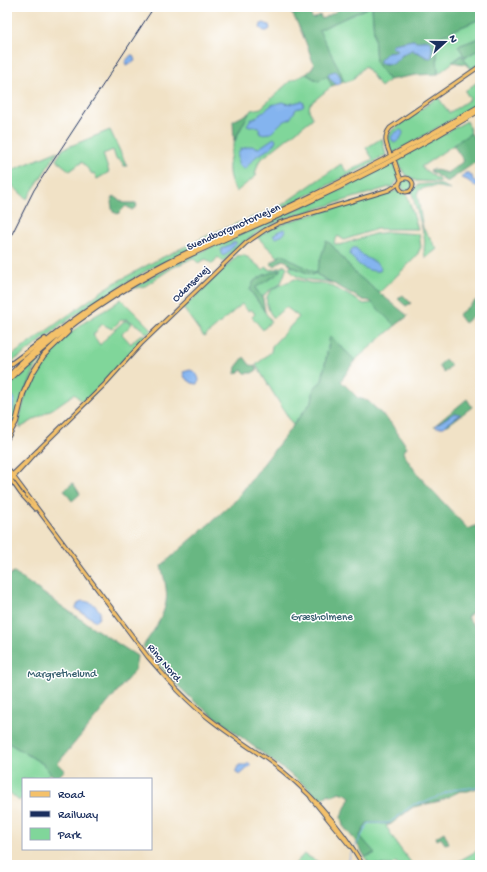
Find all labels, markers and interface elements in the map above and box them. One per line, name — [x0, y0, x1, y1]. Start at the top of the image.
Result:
north arrow — [425, 22, 465, 62]
text: N — [446, 34, 459, 45]
street label: Svendborgmotorvejen — [185, 201, 283, 254]
street label: Odensevej — [170, 264, 213, 305]
park label: Græsholmene — [291, 612, 353, 624]
street label: Ring Nord — [144, 642, 184, 686]
park label: Margrethelund — [28, 669, 98, 681]
legend — [22, 778, 152, 850]
text: Road — [58, 789, 85, 803]
text: Railway — [58, 809, 98, 823]
text: Park — [57, 829, 83, 843]

